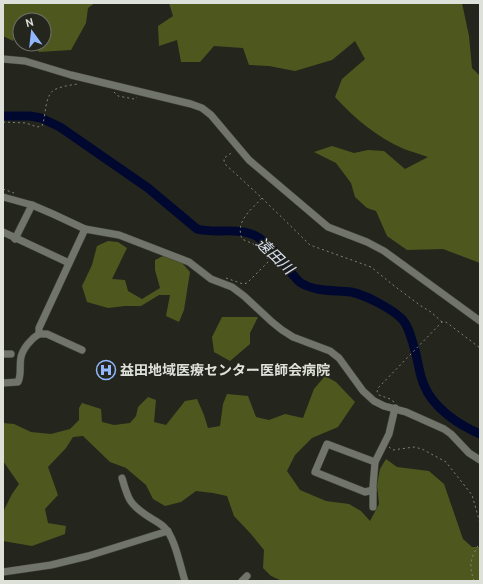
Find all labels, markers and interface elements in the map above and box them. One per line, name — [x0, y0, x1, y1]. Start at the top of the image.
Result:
north arrow — [12, 12, 52, 52]
text: N — [24, 15, 35, 30]
water label: 遠田川 — [253, 234, 299, 279]
hospital icon: 益田地域医療センター医師会病院 — [95, 359, 117, 381]
place label: 益田地域医療センター医師会病院 — [120, 361, 330, 379]

